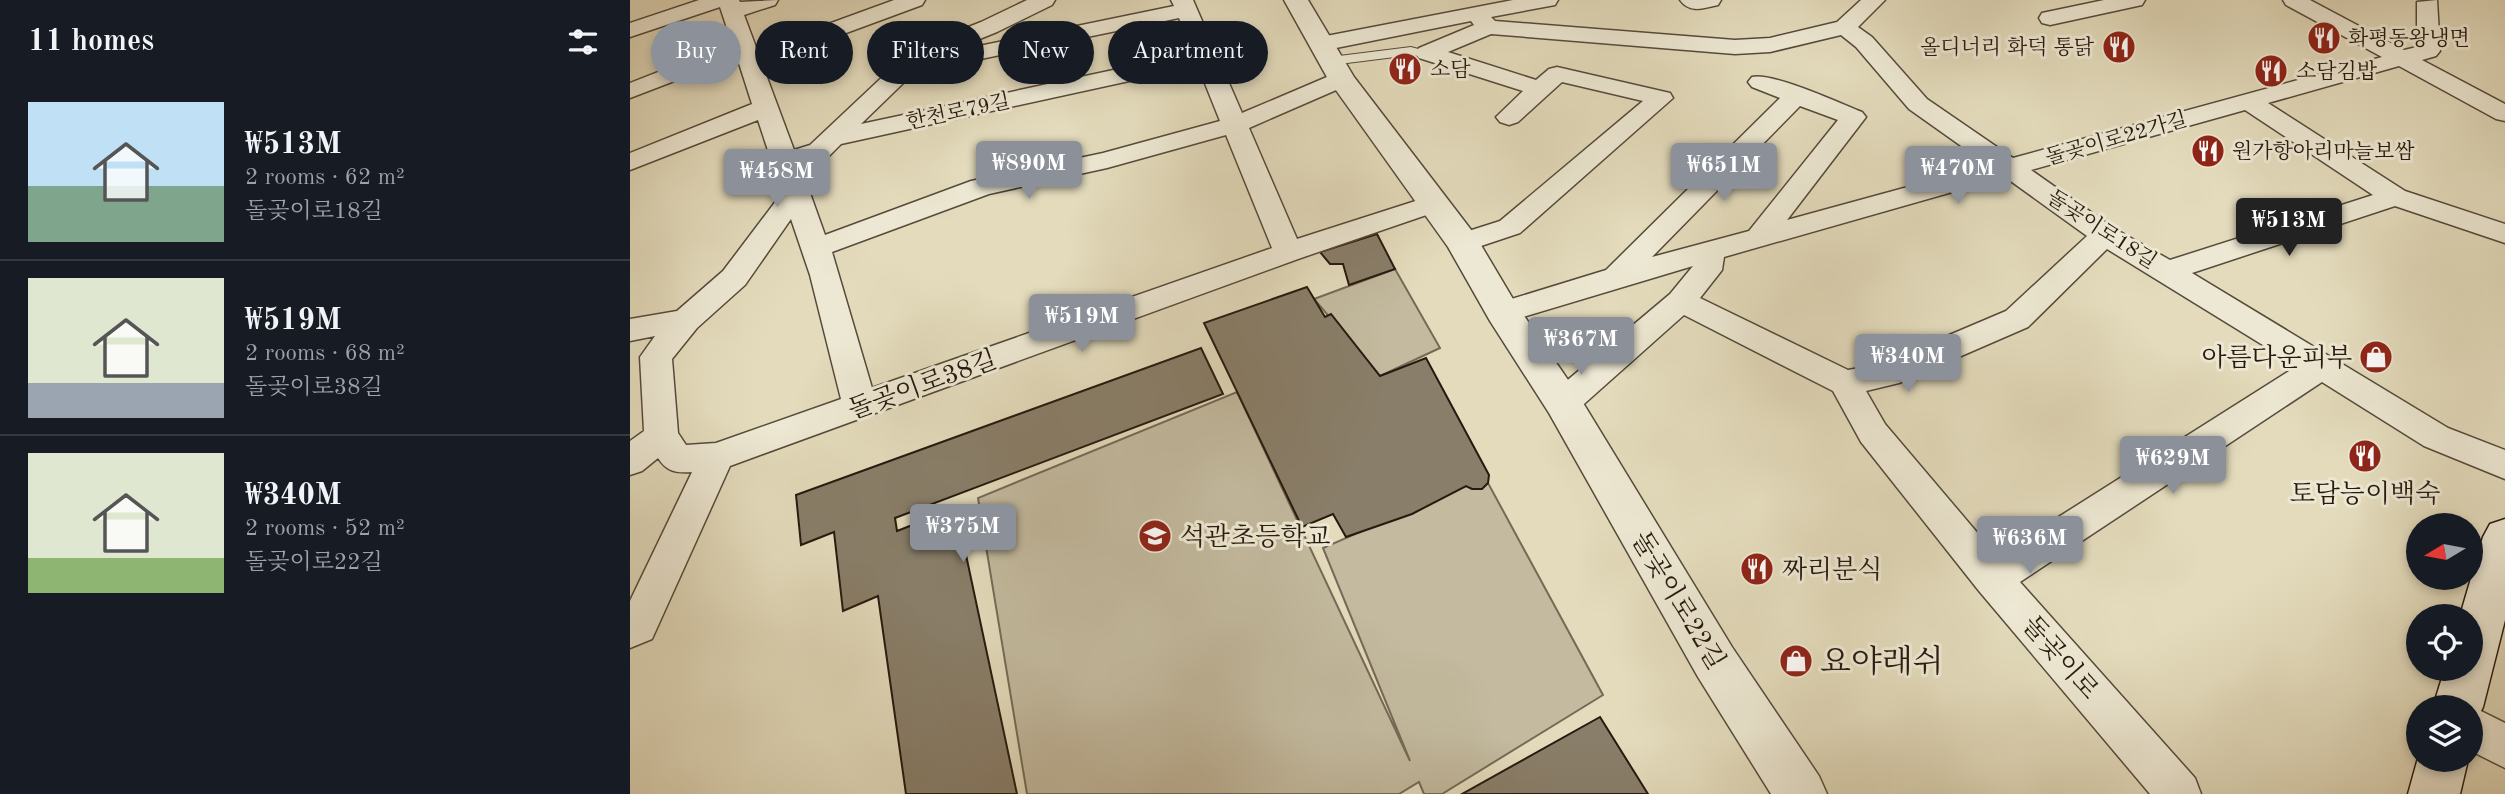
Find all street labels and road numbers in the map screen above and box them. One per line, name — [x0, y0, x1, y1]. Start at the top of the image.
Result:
street label: 한천로79길 — [904, 89, 1012, 134]
street label: 돌곶이로22가길 — [2043, 107, 2190, 170]
street label: 돌곶이로18길 — [2043, 186, 2161, 273]
street label: 돌곶이로38길 — [844, 345, 1000, 425]
street label: 돌곶이로22길 — [1626, 527, 1730, 674]
street label: 돌곶이로 — [2017, 611, 2104, 705]

